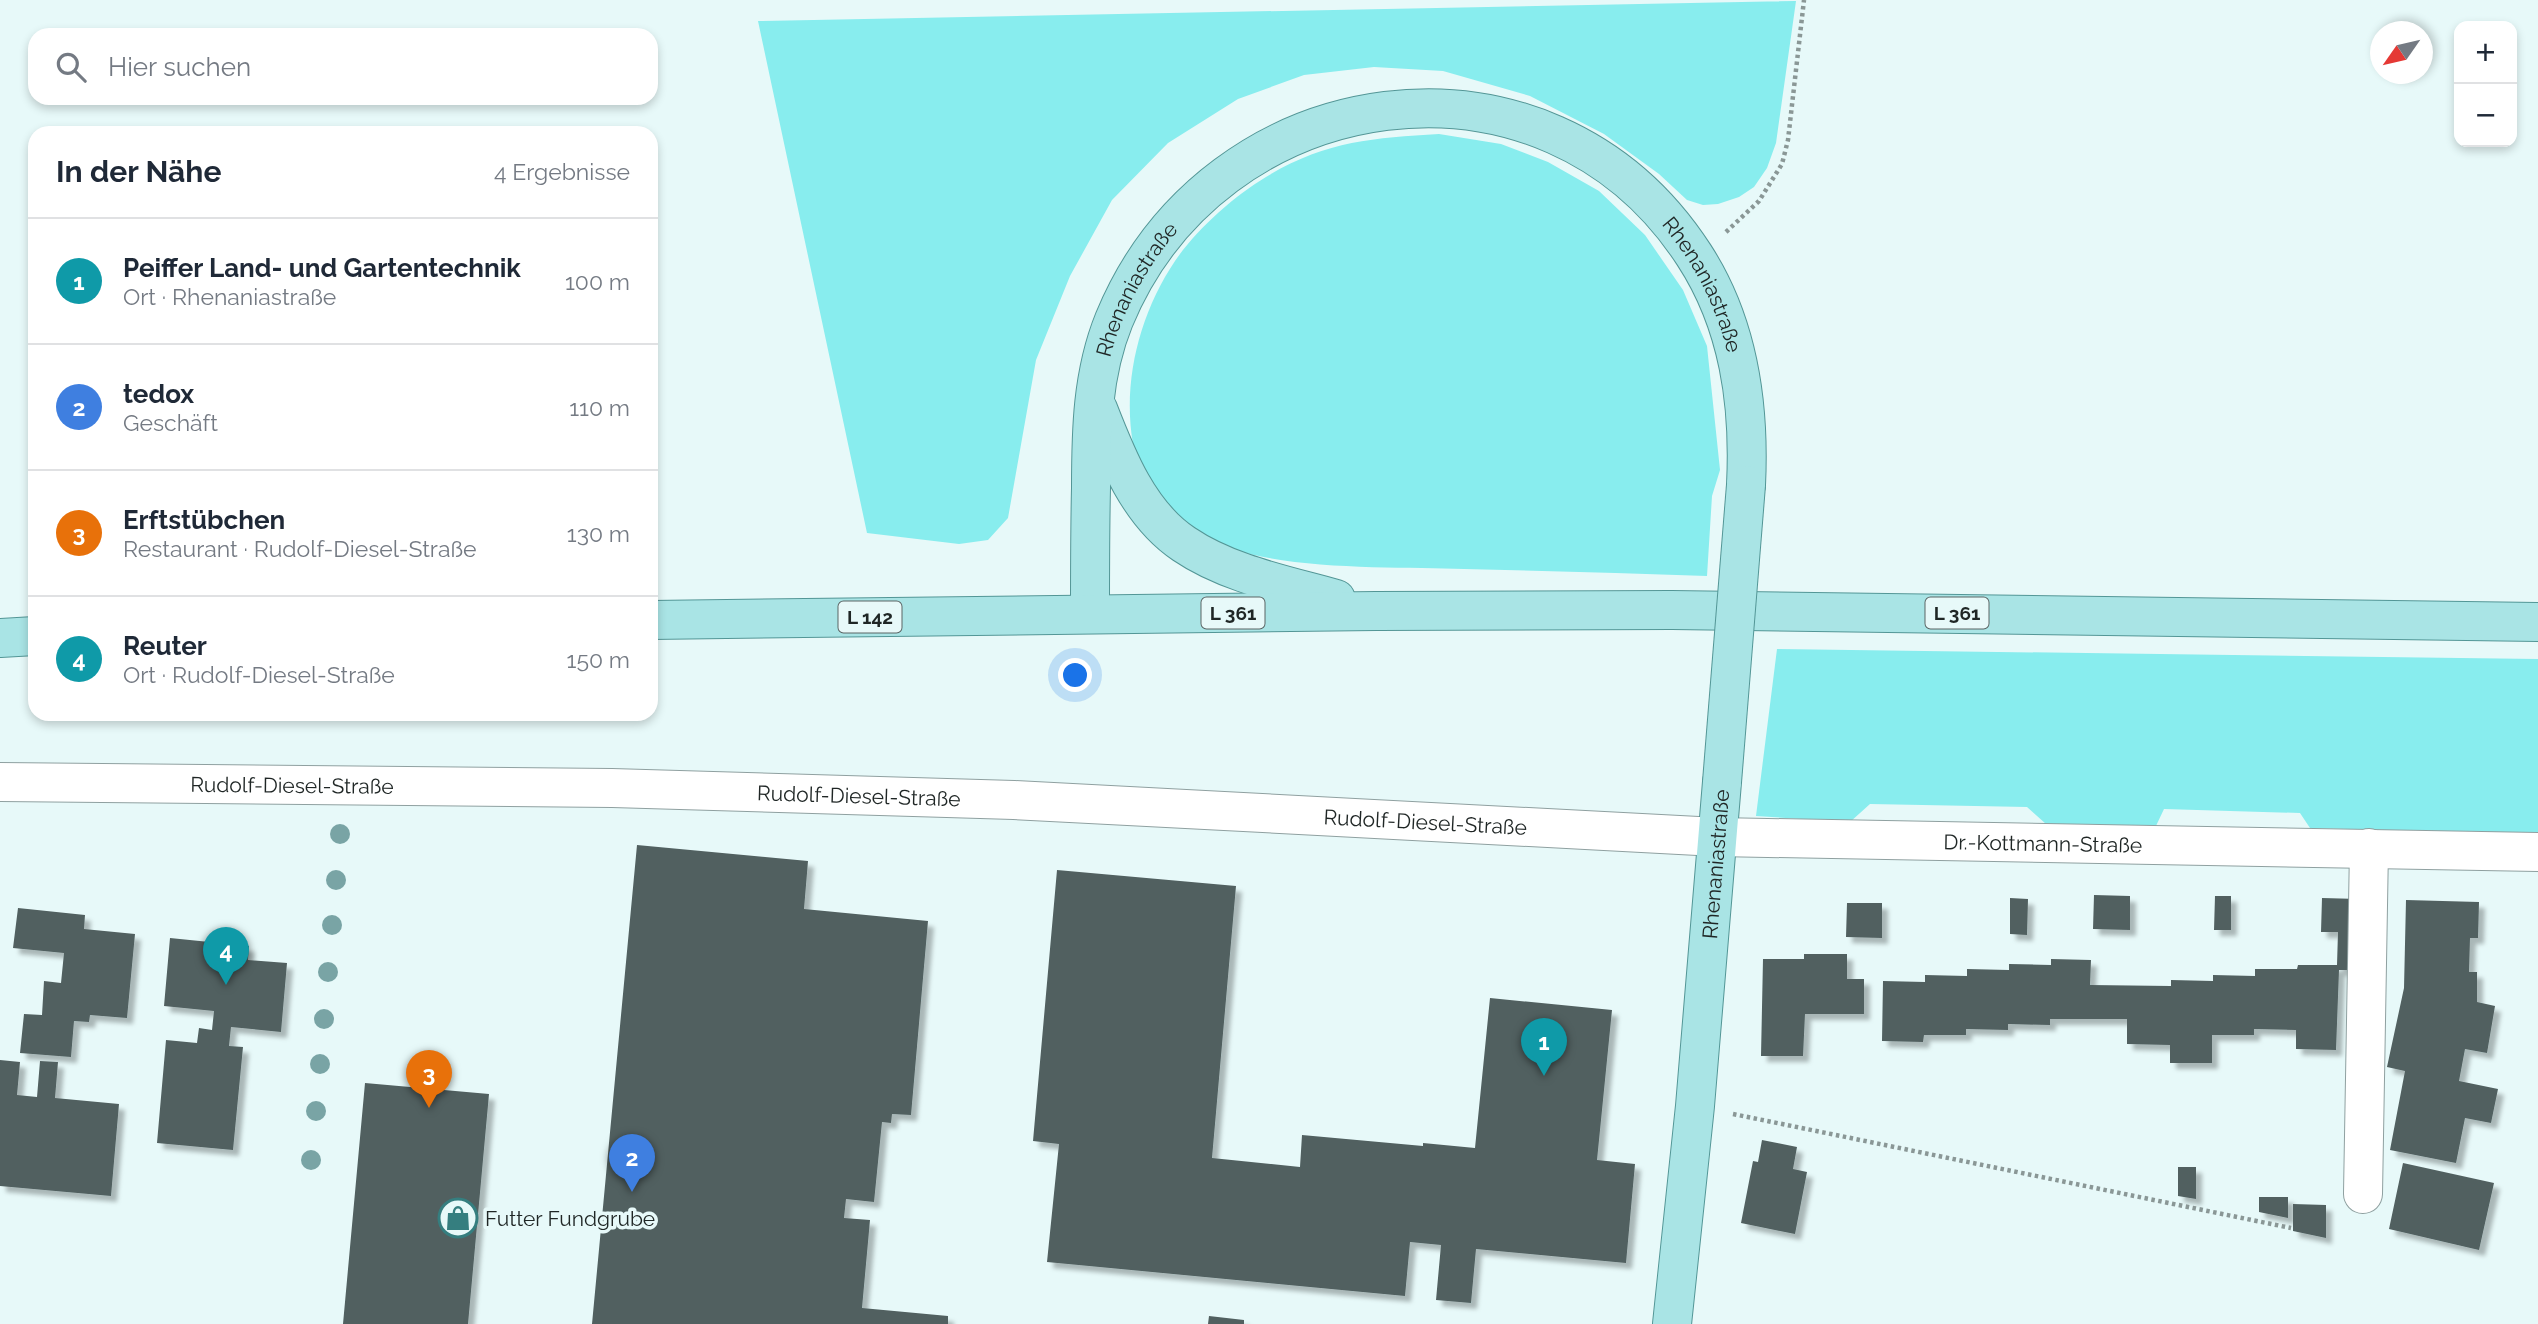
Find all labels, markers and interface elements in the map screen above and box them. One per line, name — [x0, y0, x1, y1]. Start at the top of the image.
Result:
north arrow — [2370, 21, 2433, 84]
map controls — [2454, 21, 2517, 147]
button: + — [2454, 21, 2517, 84]
search box — [28, 28, 658, 105]
icon: search — [52, 48, 90, 86]
text: Hier suchen — [108, 52, 251, 82]
button: − — [2454, 84, 2517, 147]
text: In der Nähe — [56, 154, 221, 189]
text: 4 Ergebnisse — [494, 158, 630, 185]
street label: Rhenaniastraße — [1658, 211, 1747, 355]
street label: Rhenaniastraße — [1090, 217, 1182, 359]
text: Peiffer Land- und Gartentechnik — [123, 253, 521, 283]
text: 1 — [73, 268, 85, 295]
text: 100 m — [565, 268, 630, 295]
text: Ort · Rhenaniastraße — [123, 283, 336, 310]
text: tedox — [123, 379, 194, 409]
text: 2 — [73, 394, 85, 421]
text: 110 m — [569, 394, 630, 421]
text: Geschäft — [123, 409, 218, 436]
text: Erftstübchen — [123, 505, 285, 535]
text: 3 — [73, 520, 85, 547]
text: 130 m — [567, 520, 630, 547]
text: Restaurant · Rudolf-Diesel-Straße — [123, 535, 477, 562]
road number: L 361 — [1202, 598, 1264, 628]
road number: L 361 — [1926, 598, 1988, 628]
road number: L 142 — [838, 602, 902, 632]
text: Reuter — [123, 631, 207, 661]
text: 4 — [72, 646, 86, 673]
text: 150 m — [567, 646, 630, 673]
your location — [1058, 658, 1092, 692]
text: Ort · Rudolf-Diesel-Straße — [123, 661, 395, 688]
street label: Rudolf-Diesel-Straße — [190, 771, 394, 798]
street label: Rudolf-Diesel-Straße — [757, 780, 961, 811]
street label: Rhenaniastraße — [1696, 788, 1734, 940]
street label: Rudolf-Diesel-Straße — [1323, 804, 1528, 839]
street label: Dr.-Kottmann-Straße — [1943, 829, 2142, 857]
pin: 4 — [203, 927, 249, 985]
pin: 1 — [1521, 1018, 1567, 1076]
pin: 3 — [406, 1050, 452, 1108]
pin: 2 — [609, 1134, 655, 1192]
shop icon: Futter Fundgrube — [437, 1197, 479, 1239]
place label: Futter Fundgrube — [485, 1206, 655, 1231]

